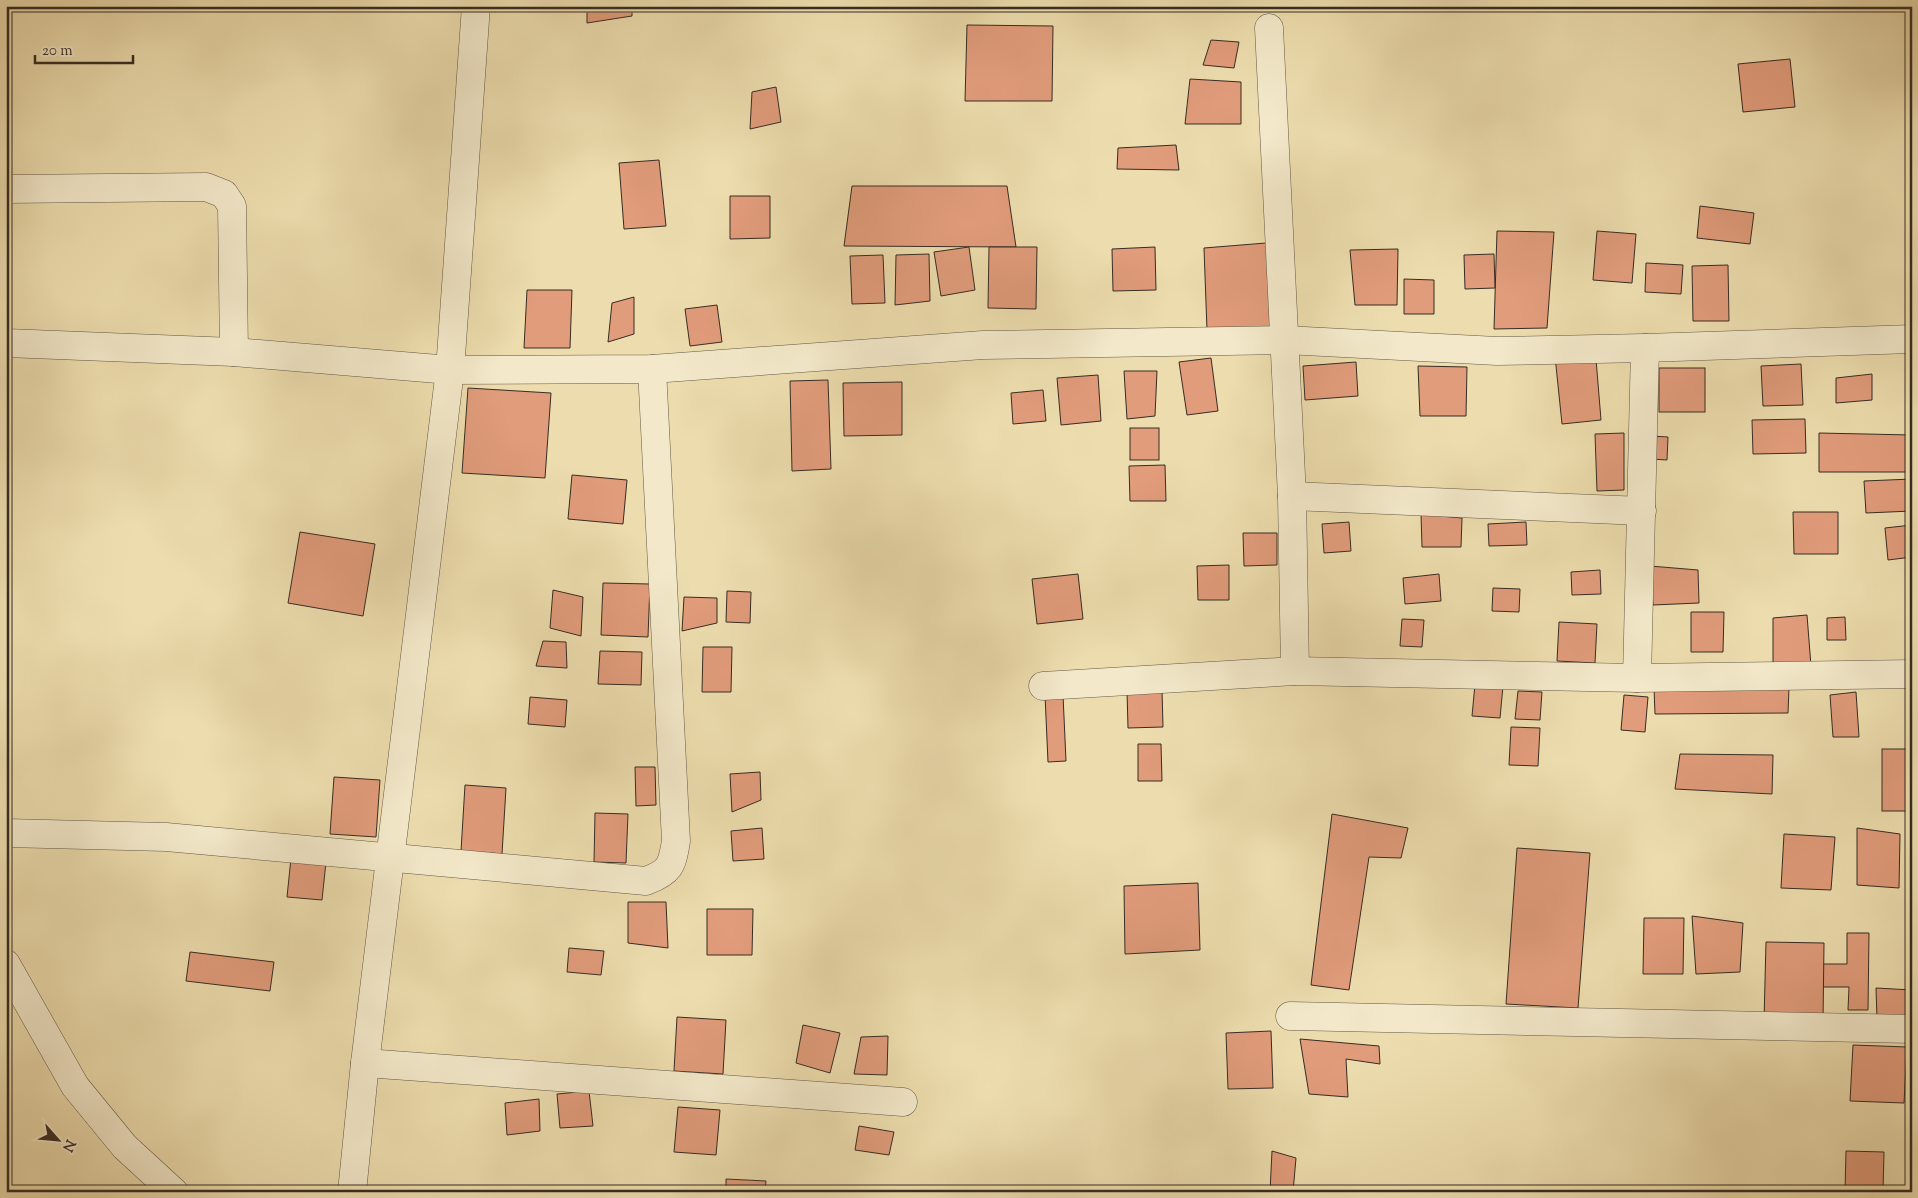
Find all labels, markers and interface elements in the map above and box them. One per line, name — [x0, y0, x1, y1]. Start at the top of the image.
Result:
scale bar — [35, 32, 132, 64]
text: 20 m — [42, 41, 73, 62]
north arrow — [32, 1116, 82, 1166]
text: N — [56, 1135, 79, 1155]

